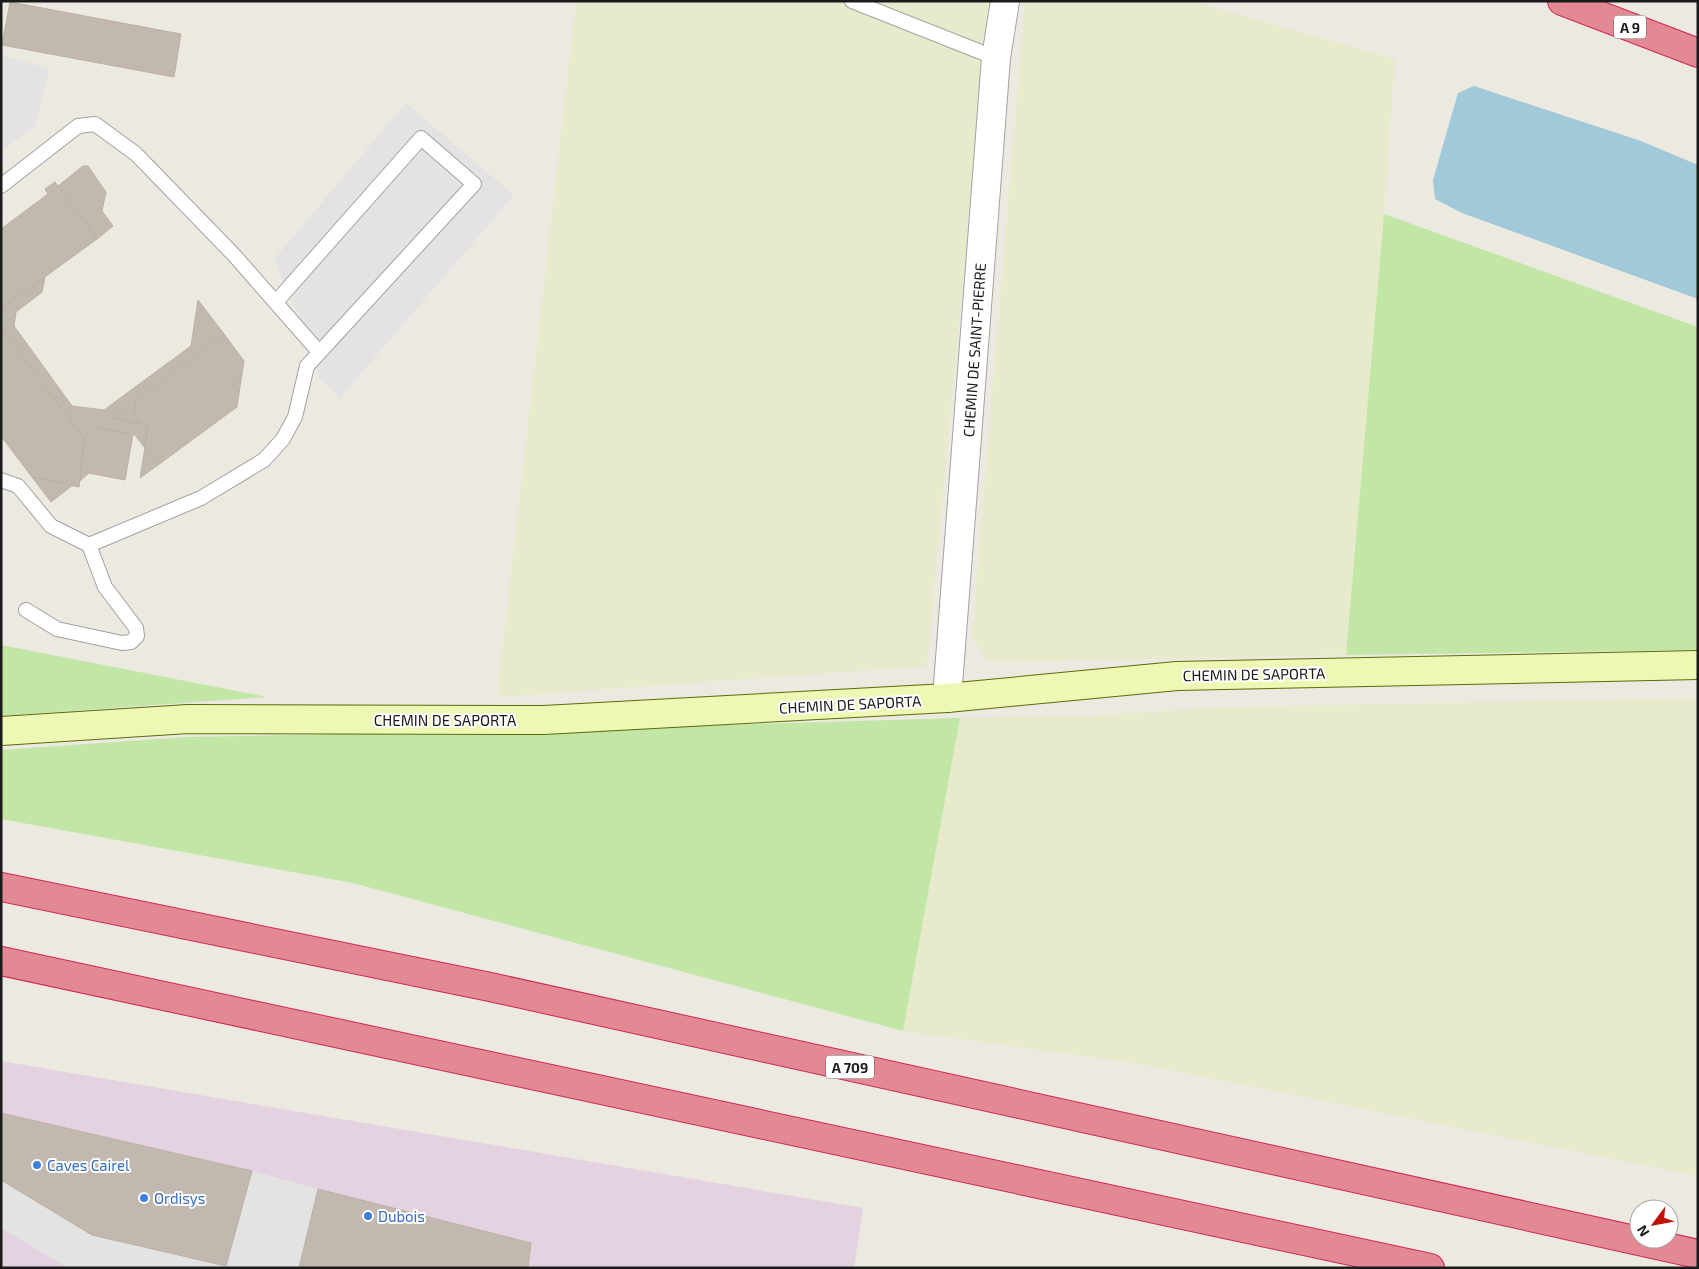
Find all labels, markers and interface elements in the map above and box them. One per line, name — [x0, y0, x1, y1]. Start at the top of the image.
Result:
road number: A 9 — [1614, 16, 1646, 38]
street label: CHEMIN DE SAINT-PIERRE — [959, 262, 989, 438]
street label: CHEMIN DE SAPORTA — [1183, 664, 1326, 684]
street label: CHEMIN DE SAPORTA — [778, 691, 922, 717]
street label: CHEMIN DE SAPORTA — [374, 711, 517, 729]
road number: A 709 — [826, 1056, 874, 1078]
place label: Caves Cairel — [47, 1156, 130, 1174]
marker: Caves Cairel — [31, 1159, 43, 1171]
place label: Ordisys — [154, 1189, 205, 1207]
marker: Ordisys — [138, 1192, 150, 1204]
north arrow — [1629, 1199, 1679, 1249]
place label: Dubois — [378, 1207, 425, 1225]
marker: Dubois — [362, 1210, 374, 1222]
text: N — [1633, 1222, 1652, 1240]

